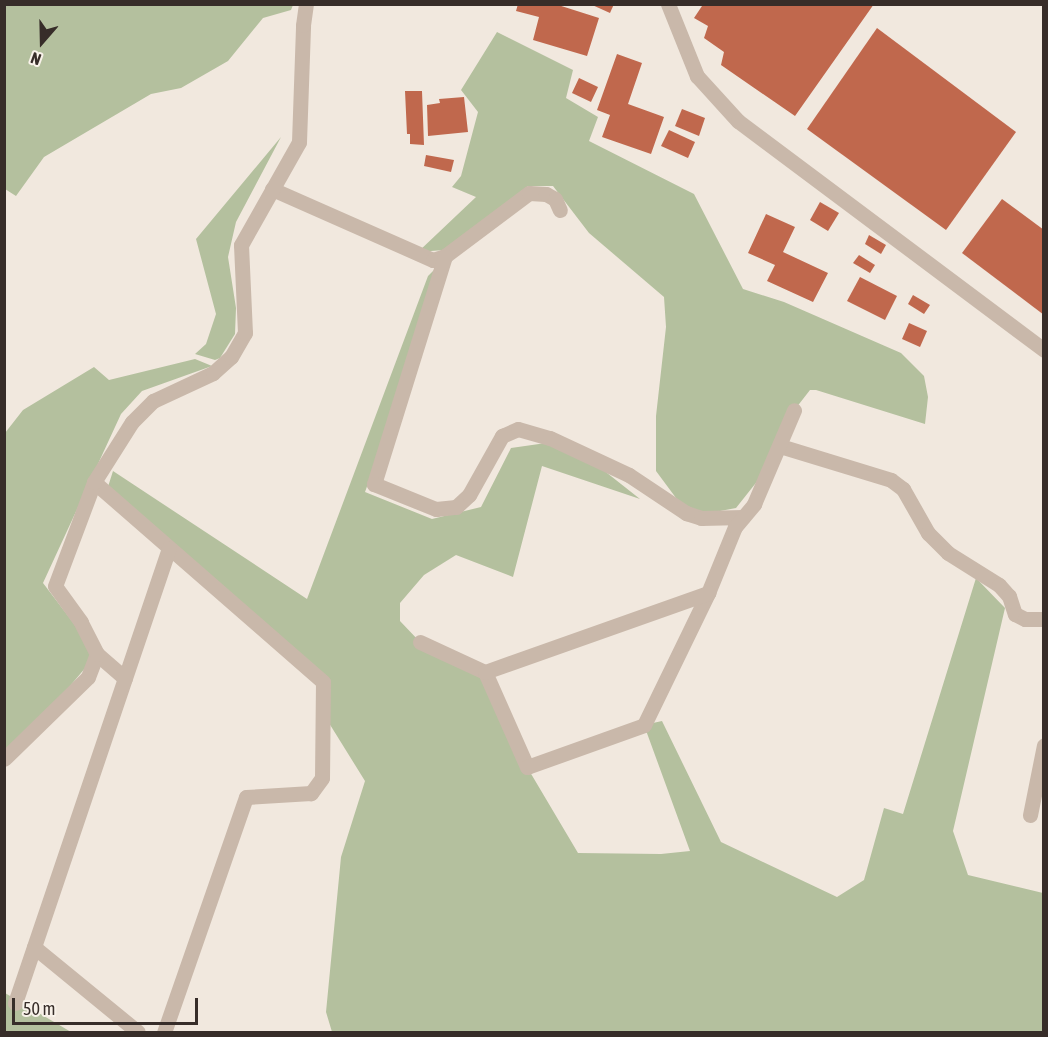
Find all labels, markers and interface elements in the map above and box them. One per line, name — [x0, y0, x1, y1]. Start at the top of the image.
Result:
north arrow — [12, 12, 72, 72]
text: N — [28, 49, 43, 69]
scale bar — [15, 986, 201, 1024]
text: 50 m — [23, 998, 55, 1019]

